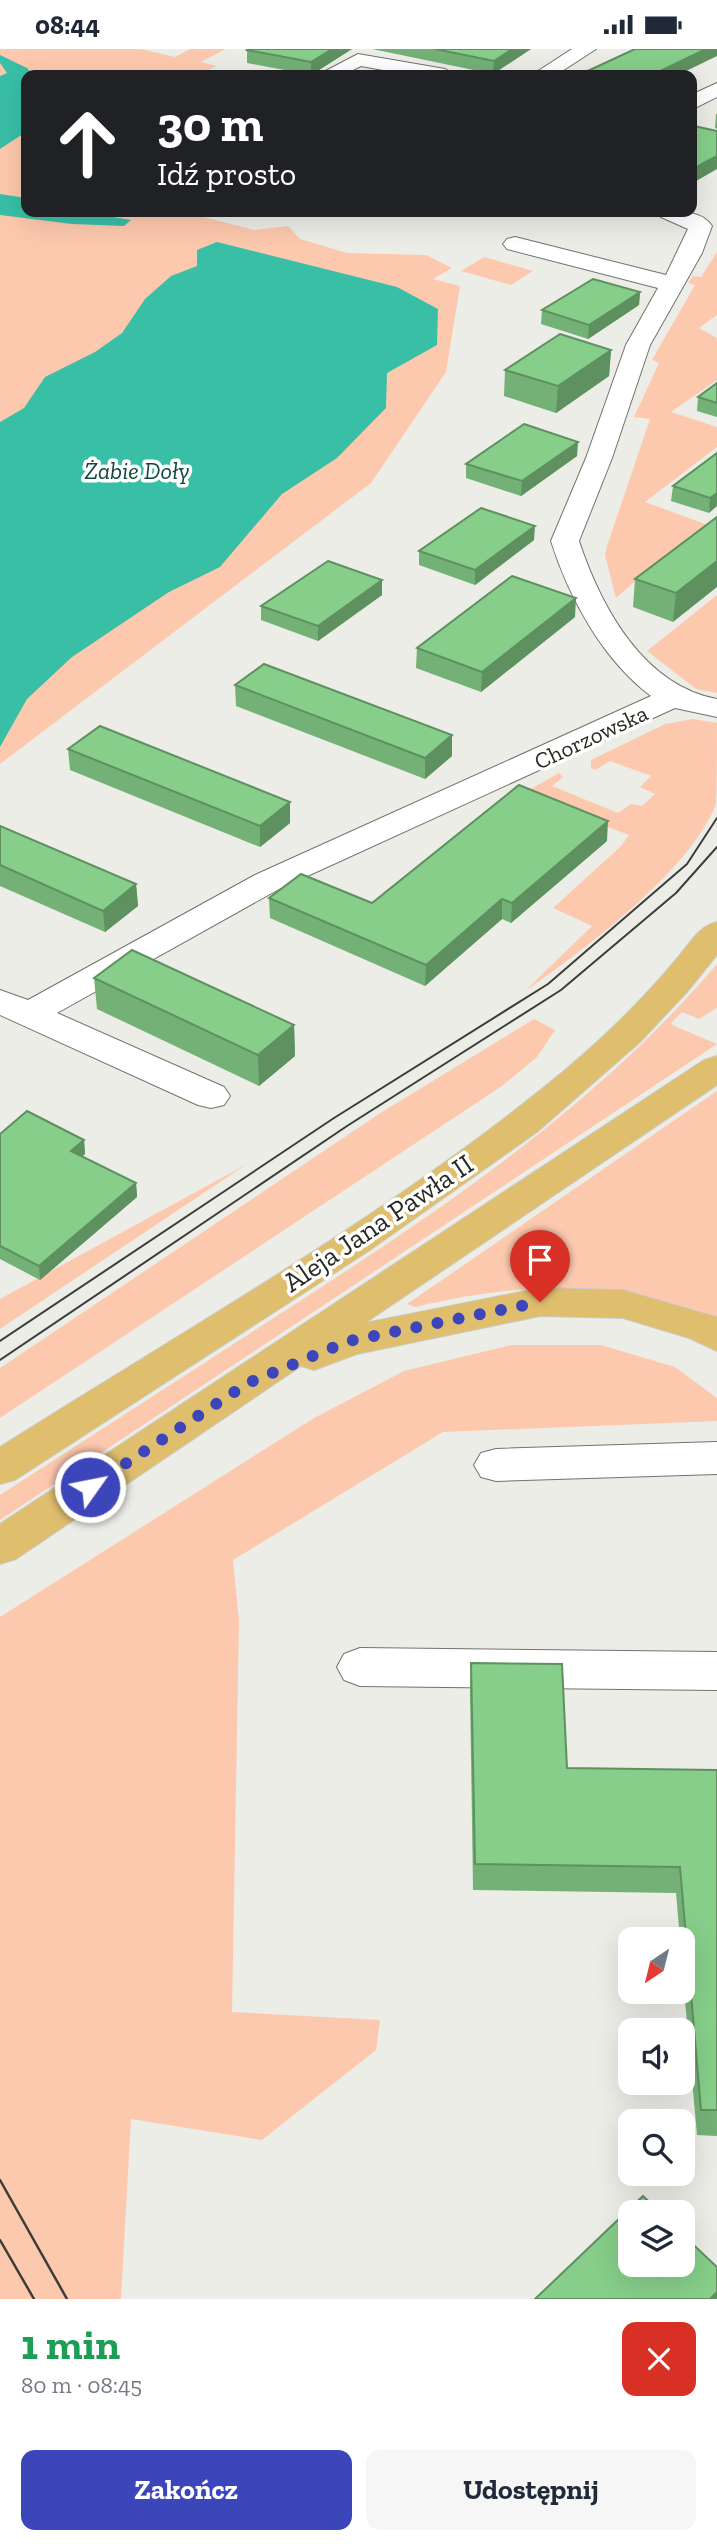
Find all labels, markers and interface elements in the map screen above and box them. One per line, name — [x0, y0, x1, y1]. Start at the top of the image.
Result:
text: 08:44 — [35, 9, 100, 41]
text: 30 m — [157, 95, 263, 154]
icon: ahead — [42, 98, 133, 189]
text: Idź prosto — [157, 155, 296, 193]
water label: Żabie Doły — [84, 456, 190, 485]
street label: Chorzowska — [530, 699, 652, 775]
street label: Aleja Jana Pawła II — [277, 1147, 479, 1299]
pin — [510, 1230, 570, 1302]
icon: arrive — [521, 1241, 559, 1279]
position arrow — [53, 1450, 127, 1524]
north arrow — [618, 1927, 695, 2004]
map controls — [618, 1927, 695, 2277]
button: sound — [618, 2018, 695, 2095]
button: search — [618, 2109, 695, 2186]
button: layers — [618, 2200, 695, 2277]
text: 1 min — [21, 2319, 120, 2370]
button: close — [622, 2322, 696, 2396]
text: 80 m · 08:45 — [21, 2371, 142, 2399]
button: Zakończ — [21, 2450, 352, 2530]
button: Udostępnij — [366, 2450, 696, 2530]

